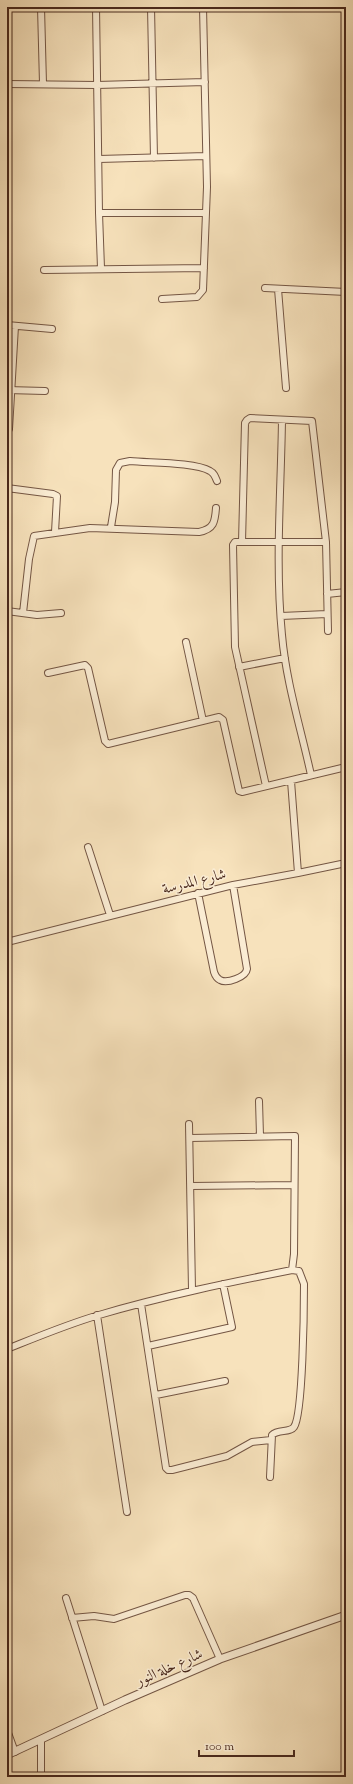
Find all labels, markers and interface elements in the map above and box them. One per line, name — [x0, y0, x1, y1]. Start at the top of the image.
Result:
street label: شارع المدرسة — [160, 864, 229, 901]
street label: شارع خلة النور — [131, 1644, 207, 1694]
scale bar — [199, 1732, 294, 1758]
text: 100 m — [205, 1738, 234, 1756]

